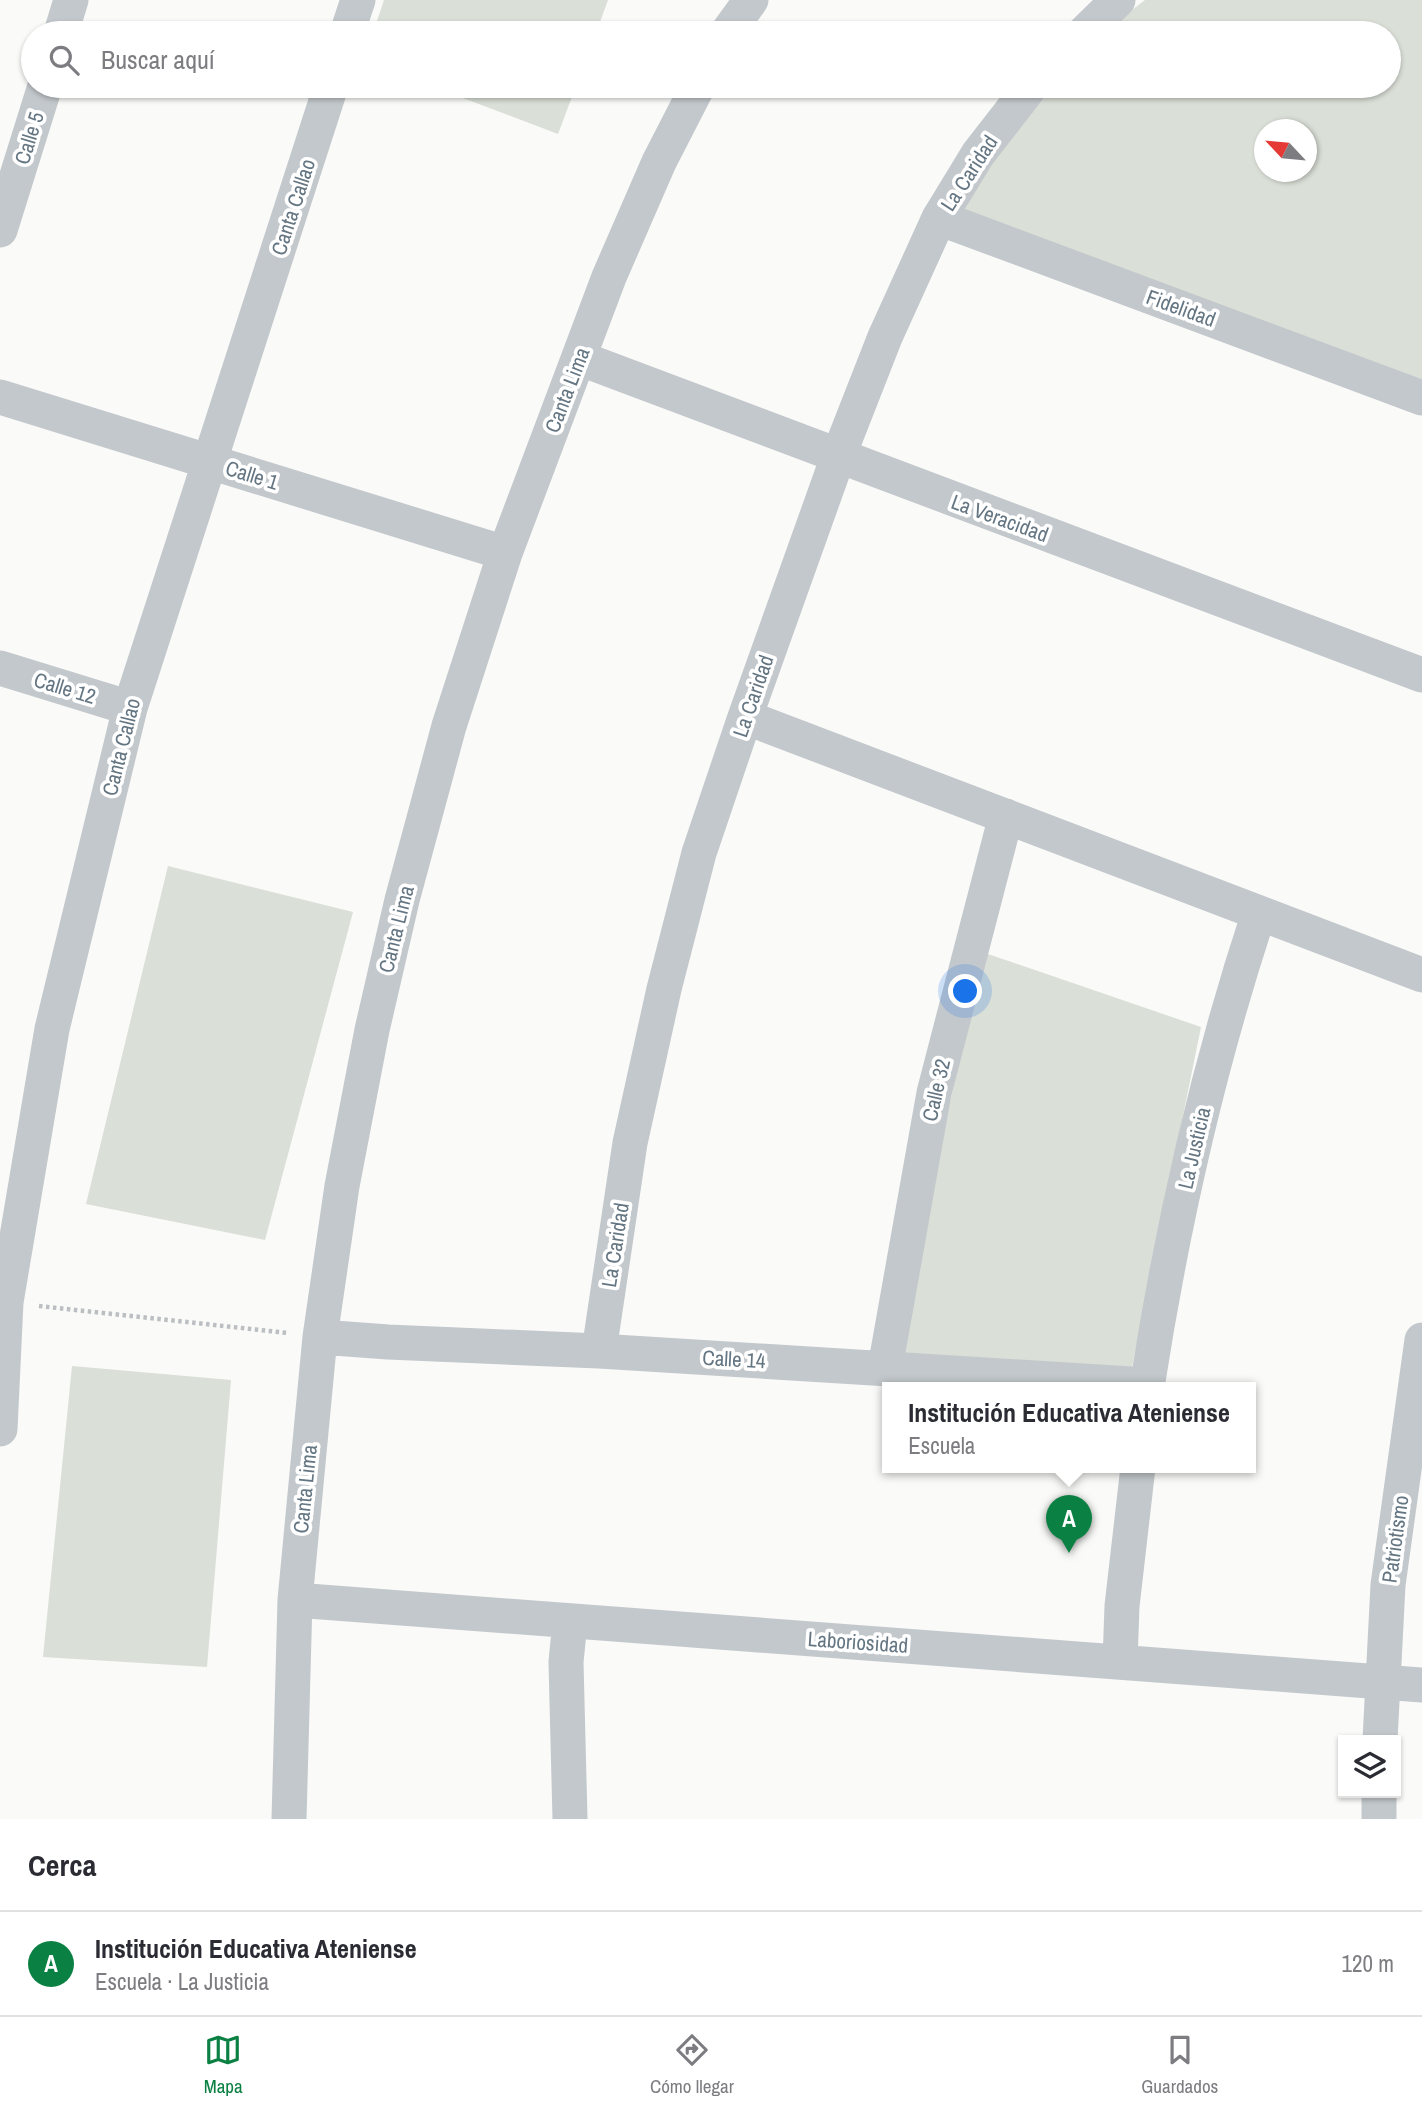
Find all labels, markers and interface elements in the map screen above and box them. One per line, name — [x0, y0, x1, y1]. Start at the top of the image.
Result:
search box — [21, 21, 1401, 98]
icon: search — [45, 41, 83, 79]
text: Buscar aquí — [101, 42, 215, 77]
street label: Calle 5 — [7, 108, 51, 168]
north arrow — [1254, 119, 1317, 182]
street label: La Caridad — [934, 129, 1004, 217]
street label: Canta Callao — [264, 155, 322, 259]
street label: Fidelidad — [1142, 282, 1220, 334]
street label: Canta Lima — [538, 343, 597, 437]
street label: Calle 1 — [222, 453, 282, 497]
street label: La Veracidad — [947, 487, 1053, 549]
street label: La Caridad — [725, 651, 781, 741]
street label: Calle 12 — [31, 665, 99, 711]
street label: Canta Callao — [95, 695, 147, 799]
street label: Canta Lima — [371, 882, 421, 976]
your location — [948, 974, 982, 1008]
street label: Calle 32 — [915, 1056, 957, 1124]
street label: La Justicia — [1171, 1104, 1218, 1192]
street label: La Caridad — [594, 1201, 636, 1289]
street label: Calle 14 — [702, 1343, 767, 1375]
popup — [882, 1382, 1256, 1473]
text: Institución Educativa Ateniense — [908, 1395, 1230, 1430]
text: Escuela — [908, 1430, 975, 1461]
street label: Canta Lima — [286, 1443, 324, 1535]
street label: Patriotismo — [1375, 1493, 1415, 1585]
pin: A — [1046, 1495, 1092, 1553]
street label: Laboriosidad — [807, 1624, 909, 1660]
map controls — [1338, 1735, 1401, 1798]
button: layers — [1338, 1735, 1401, 1798]
text: Cerca — [28, 1845, 96, 1885]
text: Institución Educativa Ateniense — [95, 1931, 417, 1966]
text: A — [44, 1948, 58, 1979]
text: 120 m — [1342, 1948, 1394, 1979]
text: Escuela · La Justicia — [95, 1966, 269, 1997]
tab: Mapa — [204, 2031, 243, 2099]
tab: Cómo llegar — [650, 2031, 734, 2099]
tab: Guardados — [1141, 2031, 1218, 2099]

